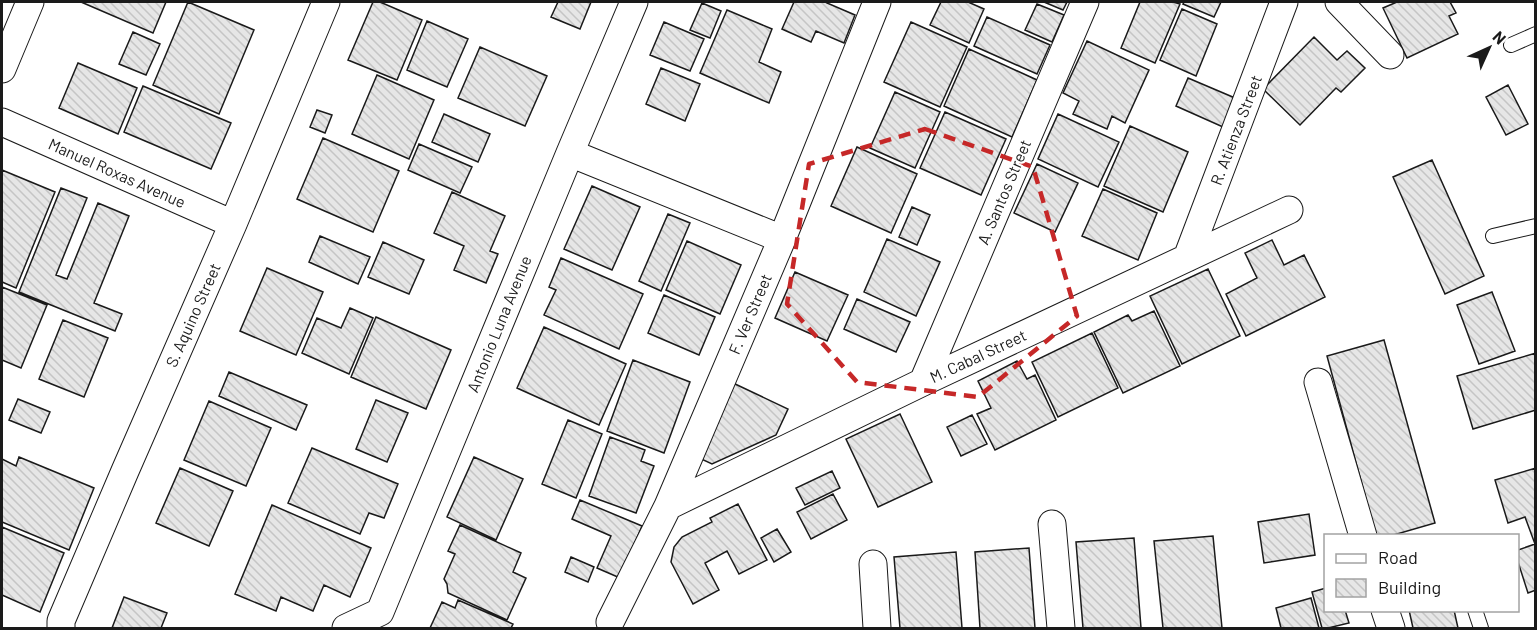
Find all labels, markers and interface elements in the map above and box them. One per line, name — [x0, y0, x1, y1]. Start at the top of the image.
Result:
north arrow — [1459, 18, 1519, 78]
text: N — [1489, 27, 1510, 48]
street label: R. Atienza Street — [1206, 72, 1265, 187]
street label: Manuel Roxas Avenue — [46, 134, 189, 211]
street label: A. Santos Street — [973, 136, 1034, 247]
street label: Antonio Luna Avenue — [462, 253, 535, 395]
street label: S. Aquino Street — [161, 260, 224, 370]
street label: F. Ver Street — [724, 271, 775, 357]
street label: M. Cabal Street — [926, 325, 1029, 386]
legend — [1324, 534, 1519, 612]
text: Road — [1378, 546, 1418, 568]
text: Building — [1378, 576, 1441, 598]

